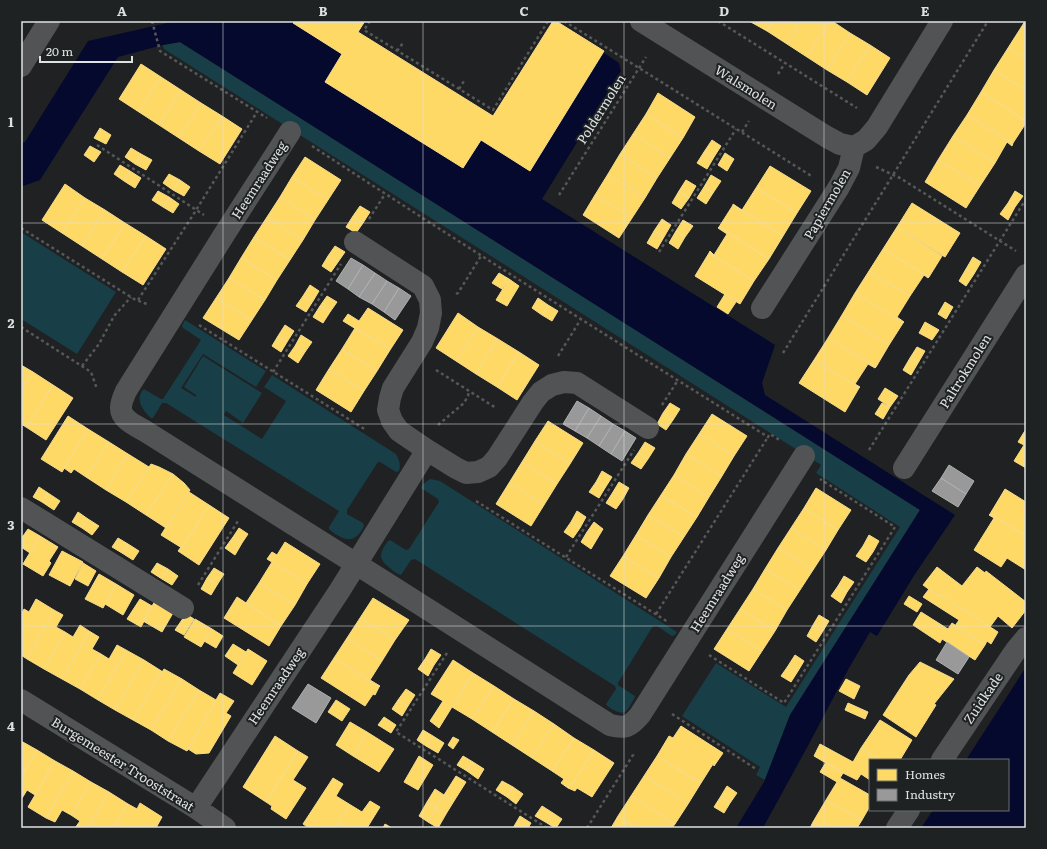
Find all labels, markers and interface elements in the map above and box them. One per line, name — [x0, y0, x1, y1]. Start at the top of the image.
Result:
text: A — [117, 1, 127, 20]
text: B — [319, 1, 328, 20]
text: C — [519, 1, 529, 20]
text: D — [719, 1, 729, 20]
text: E — [921, 1, 930, 20]
scale bar — [40, 38, 132, 64]
text: 20 m — [46, 42, 73, 60]
street label: Walsmolen — [711, 60, 782, 114]
street label: Poldermolen — [571, 70, 630, 147]
text: 1 — [8, 112, 14, 131]
street label: Heemraadweg — [226, 136, 291, 222]
street label: Papiermolen — [799, 164, 855, 243]
text: 2 — [8, 313, 15, 332]
street label: Paltrokmolen — [934, 329, 995, 412]
text: 3 — [7, 515, 15, 534]
street label: Heemraadweg — [685, 549, 749, 636]
street label: Heemraadweg — [243, 643, 309, 728]
street label: Zuidkade — [958, 668, 1007, 727]
street label: Burgemeester Trooststraat — [48, 712, 199, 816]
text: 4 — [7, 716, 15, 735]
legend — [869, 759, 1009, 811]
text: Homes — [905, 765, 945, 783]
text: Industry — [905, 785, 955, 803]

